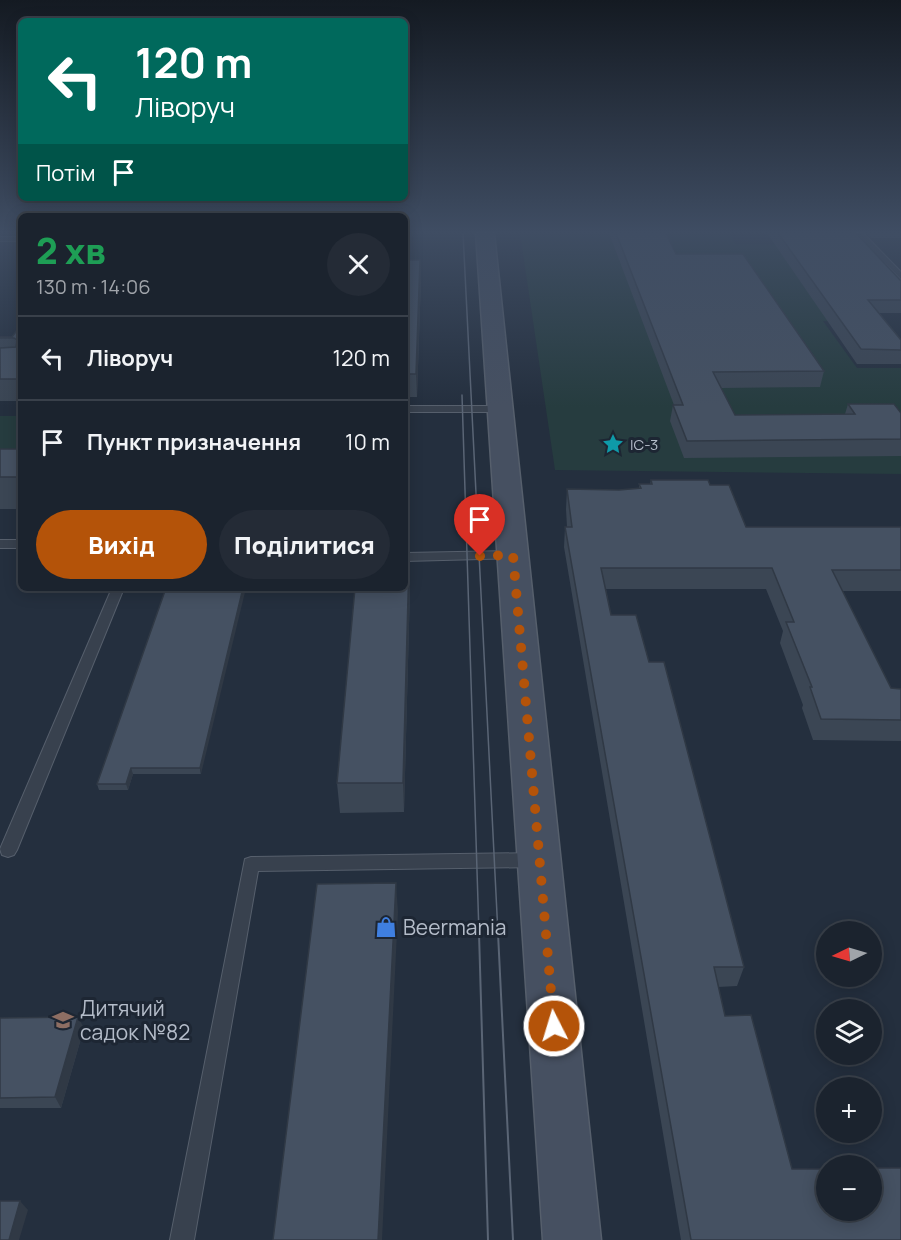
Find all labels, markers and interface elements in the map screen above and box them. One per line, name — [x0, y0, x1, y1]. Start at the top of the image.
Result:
text: 120 m — [135, 33, 252, 91]
icon: left — [36, 42, 114, 120]
text: Ліворуч — [135, 88, 235, 125]
icon: arrive — [107, 156, 140, 189]
text: Потім — [36, 158, 95, 188]
text: 2 хв — [36, 226, 106, 275]
button: close — [327, 233, 390, 296]
text: 130 m · 14:06 — [36, 273, 151, 300]
icon: left — [36, 342, 69, 375]
text: Ліворуч — [87, 343, 173, 373]
text: 120 m — [332, 343, 390, 373]
icon: arrive — [36, 426, 69, 459]
text: Пункт призначення — [87, 427, 301, 457]
text: 10 m — [345, 427, 390, 457]
place icon: ІС-3 — [601, 432, 625, 456]
place label: ІС-3 — [630, 434, 658, 455]
pin — [454, 494, 505, 556]
icon: arrive — [463, 503, 496, 536]
button: Вихід — [36, 510, 207, 579]
button: Поділитися — [219, 510, 390, 579]
place label: Beermania — [403, 913, 507, 941]
shop icon: Beermania — [374, 915, 398, 939]
north arrow — [816, 921, 882, 987]
map controls — [816, 921, 882, 1221]
place label: Дитячий садок №82 — [80, 994, 190, 1046]
position arrow — [522, 994, 586, 1058]
button: layers — [816, 999, 882, 1065]
school or university icon: Дитячий садок №82 — [51, 1008, 75, 1032]
button: + — [816, 1077, 882, 1143]
button: − — [816, 1155, 882, 1221]

